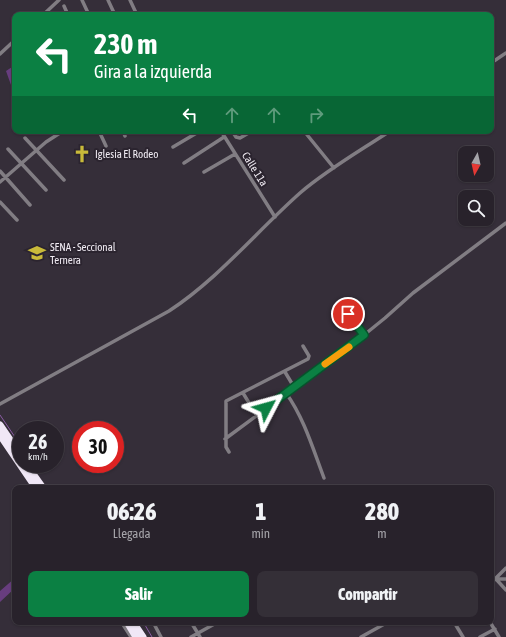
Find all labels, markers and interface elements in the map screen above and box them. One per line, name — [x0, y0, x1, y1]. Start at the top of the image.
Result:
icon: left — [28, 28, 80, 80]
text: 230 m — [94, 28, 157, 60]
text: Gira a la izquierda — [94, 61, 212, 82]
icon: left — [179, 104, 201, 126]
icon: ahead — [221, 104, 243, 126]
icon: ahead — [263, 104, 285, 126]
icon: right — [305, 104, 327, 126]
church icon: Iglesia El Rodeo — [72, 144, 92, 164]
north arrow — [458, 146, 494, 182]
map controls — [458, 146, 494, 226]
place label: Iglesia El Rodeo — [95, 148, 158, 160]
street label: Calle 11a — [240, 150, 270, 188]
button: search — [458, 190, 494, 226]
place label: SENA - Seccional Ternera — [50, 241, 116, 266]
school or university icon: SENA - Seccional Ternera — [27, 243, 47, 263]
pin — [331, 297, 365, 331]
icon: arrive — [337, 303, 359, 325]
position arrow — [245, 387, 287, 429]
speed limit sign: 30 — [72, 421, 124, 473]
text: 26 — [29, 430, 47, 453]
text: km/h — [28, 451, 48, 462]
text: 06:26 — [107, 498, 156, 525]
text: 1 — [255, 498, 266, 525]
text: 280 — [365, 498, 399, 525]
text: Llegada — [113, 526, 151, 541]
text: min — [251, 526, 270, 541]
text: m — [377, 526, 387, 541]
button: Salir — [28, 571, 249, 617]
button: Compartir — [257, 571, 478, 617]

